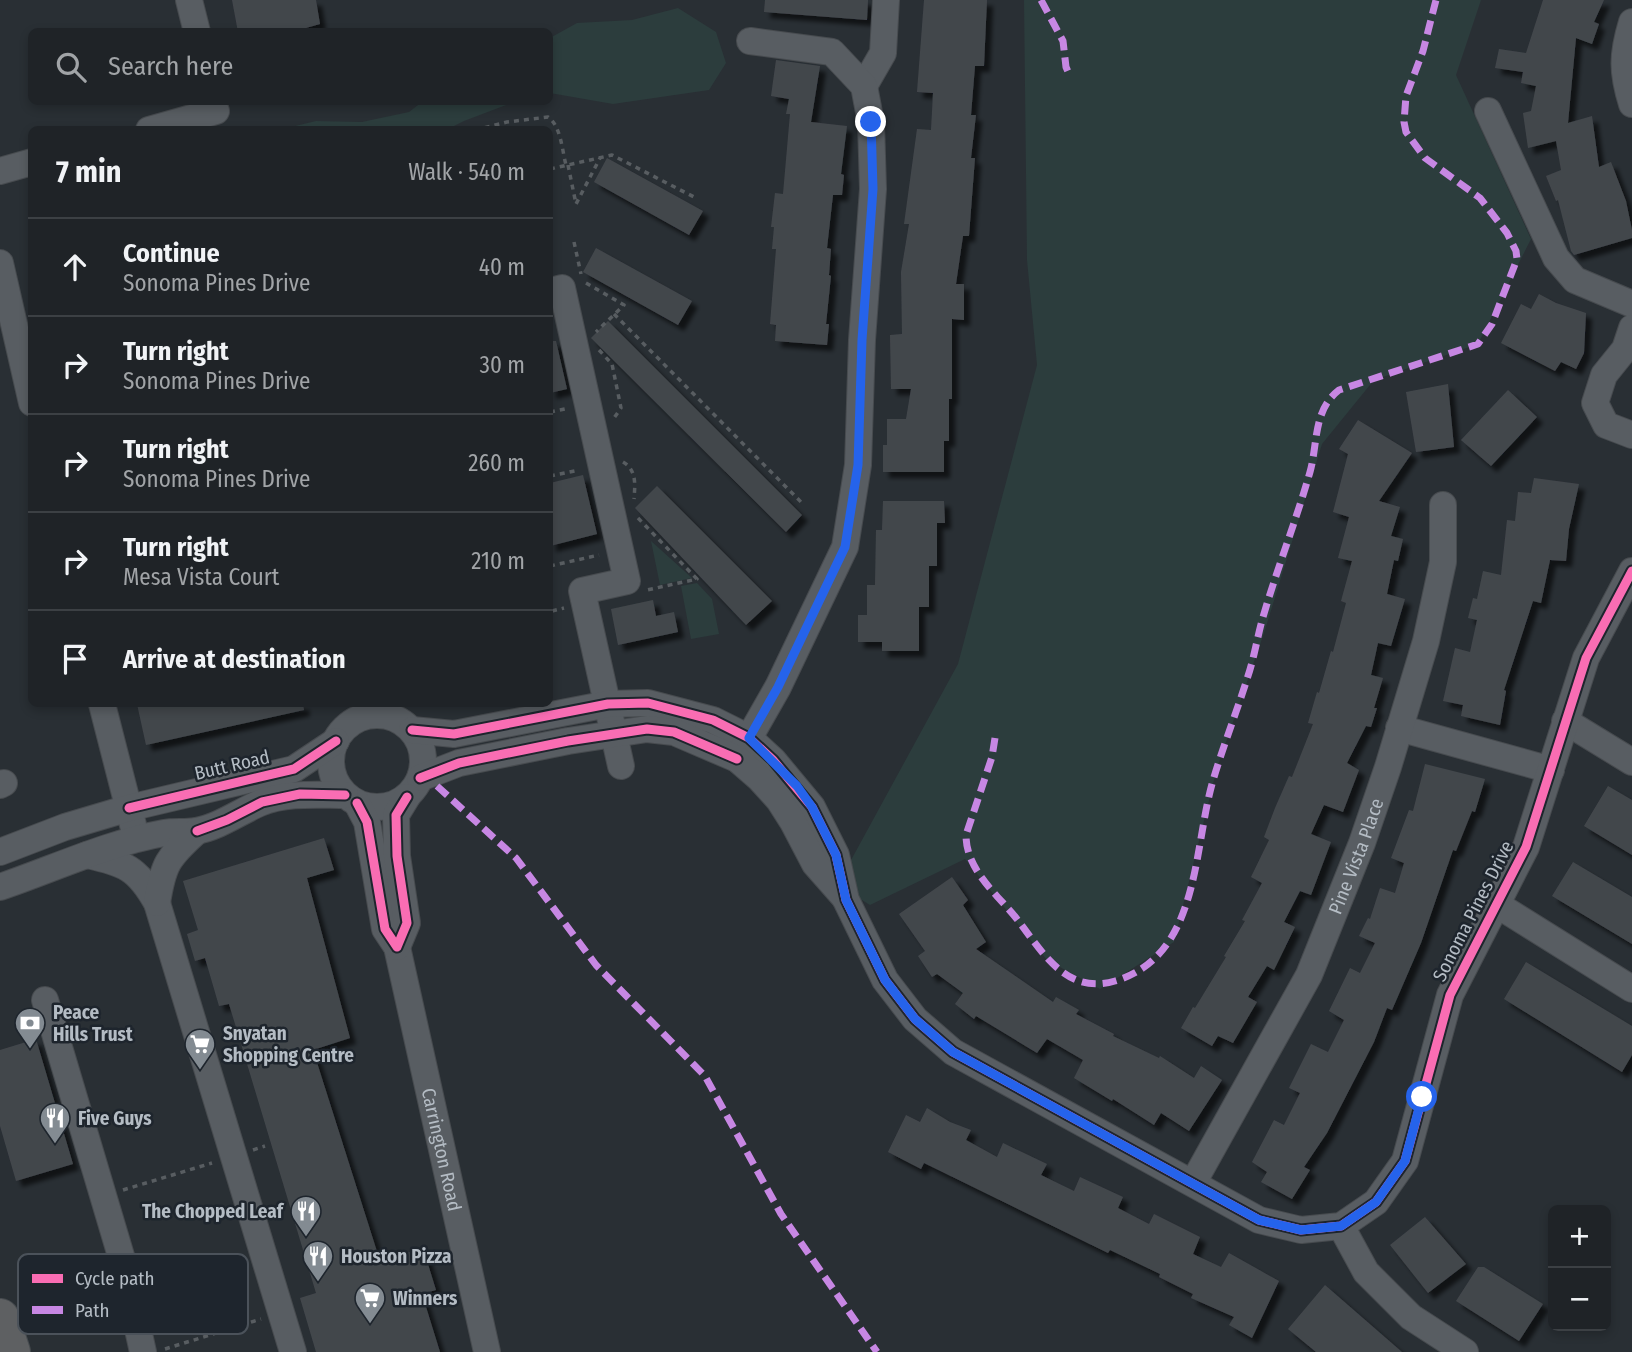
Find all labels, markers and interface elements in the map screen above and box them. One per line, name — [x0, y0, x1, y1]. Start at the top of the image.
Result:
search box — [28, 28, 553, 105]
icon: search — [52, 48, 90, 86]
text: Search here — [108, 51, 233, 82]
route end — [855, 106, 886, 137]
text: 7 min — [56, 154, 121, 190]
text: Walk · 540 m — [408, 158, 525, 186]
text: Continue — [123, 238, 220, 269]
icon: ahead — [56, 248, 94, 286]
text: 40 m — [479, 253, 525, 281]
text: Sonoma Pines Drive — [123, 269, 310, 297]
text: Turn right — [123, 336, 229, 367]
icon: right — [56, 346, 94, 384]
text: 30 m — [480, 351, 525, 379]
text: Sonoma Pines Drive — [123, 367, 310, 395]
text: Turn right — [123, 434, 229, 465]
icon: right — [56, 444, 94, 482]
text: 260 m — [468, 449, 525, 477]
text: Sonoma Pines Drive — [123, 465, 310, 493]
text: Turn right — [123, 532, 229, 563]
icon: right — [56, 542, 94, 580]
text: 210 m — [471, 547, 525, 575]
text: Mesa Vista Court — [123, 563, 279, 591]
icon: arrive — [56, 640, 94, 678]
text: Arrive at destination — [123, 644, 346, 675]
street label: Butt Road — [192, 745, 272, 785]
street label: Pine Vista Place — [1323, 795, 1388, 917]
street label: Sonoma Pines Drive — [1428, 837, 1518, 985]
place label: Peace Hills Trust — [53, 1001, 133, 1046]
bank icon: Peace Hills Trust — [13, 1006, 47, 1050]
place label: Snyatan Shopping Centre — [223, 1022, 354, 1067]
supermarket icon: Snyatan Shopping Centre — [183, 1027, 217, 1071]
route start — [1406, 1081, 1437, 1112]
street label: Carrington Road — [417, 1086, 467, 1213]
restaurant icon: Five Guys — [38, 1101, 72, 1145]
place label: Five Guys — [78, 1107, 152, 1130]
restaurant icon: The Chopped Leaf — [289, 1194, 323, 1238]
place label: The Chopped Leaf — [142, 1200, 285, 1223]
map controls — [1548, 1205, 1611, 1331]
button: + — [1548, 1205, 1611, 1268]
restaurant icon: Houston Pizza — [301, 1239, 335, 1283]
place label: Houston Pizza — [341, 1245, 452, 1268]
legend — [18, 1254, 248, 1334]
text: Cycle path — [75, 1267, 154, 1290]
button: − — [1548, 1268, 1611, 1331]
supermarket icon: Winners — [353, 1281, 387, 1325]
place label: Winners — [393, 1287, 458, 1310]
text: Path — [75, 1299, 110, 1322]

